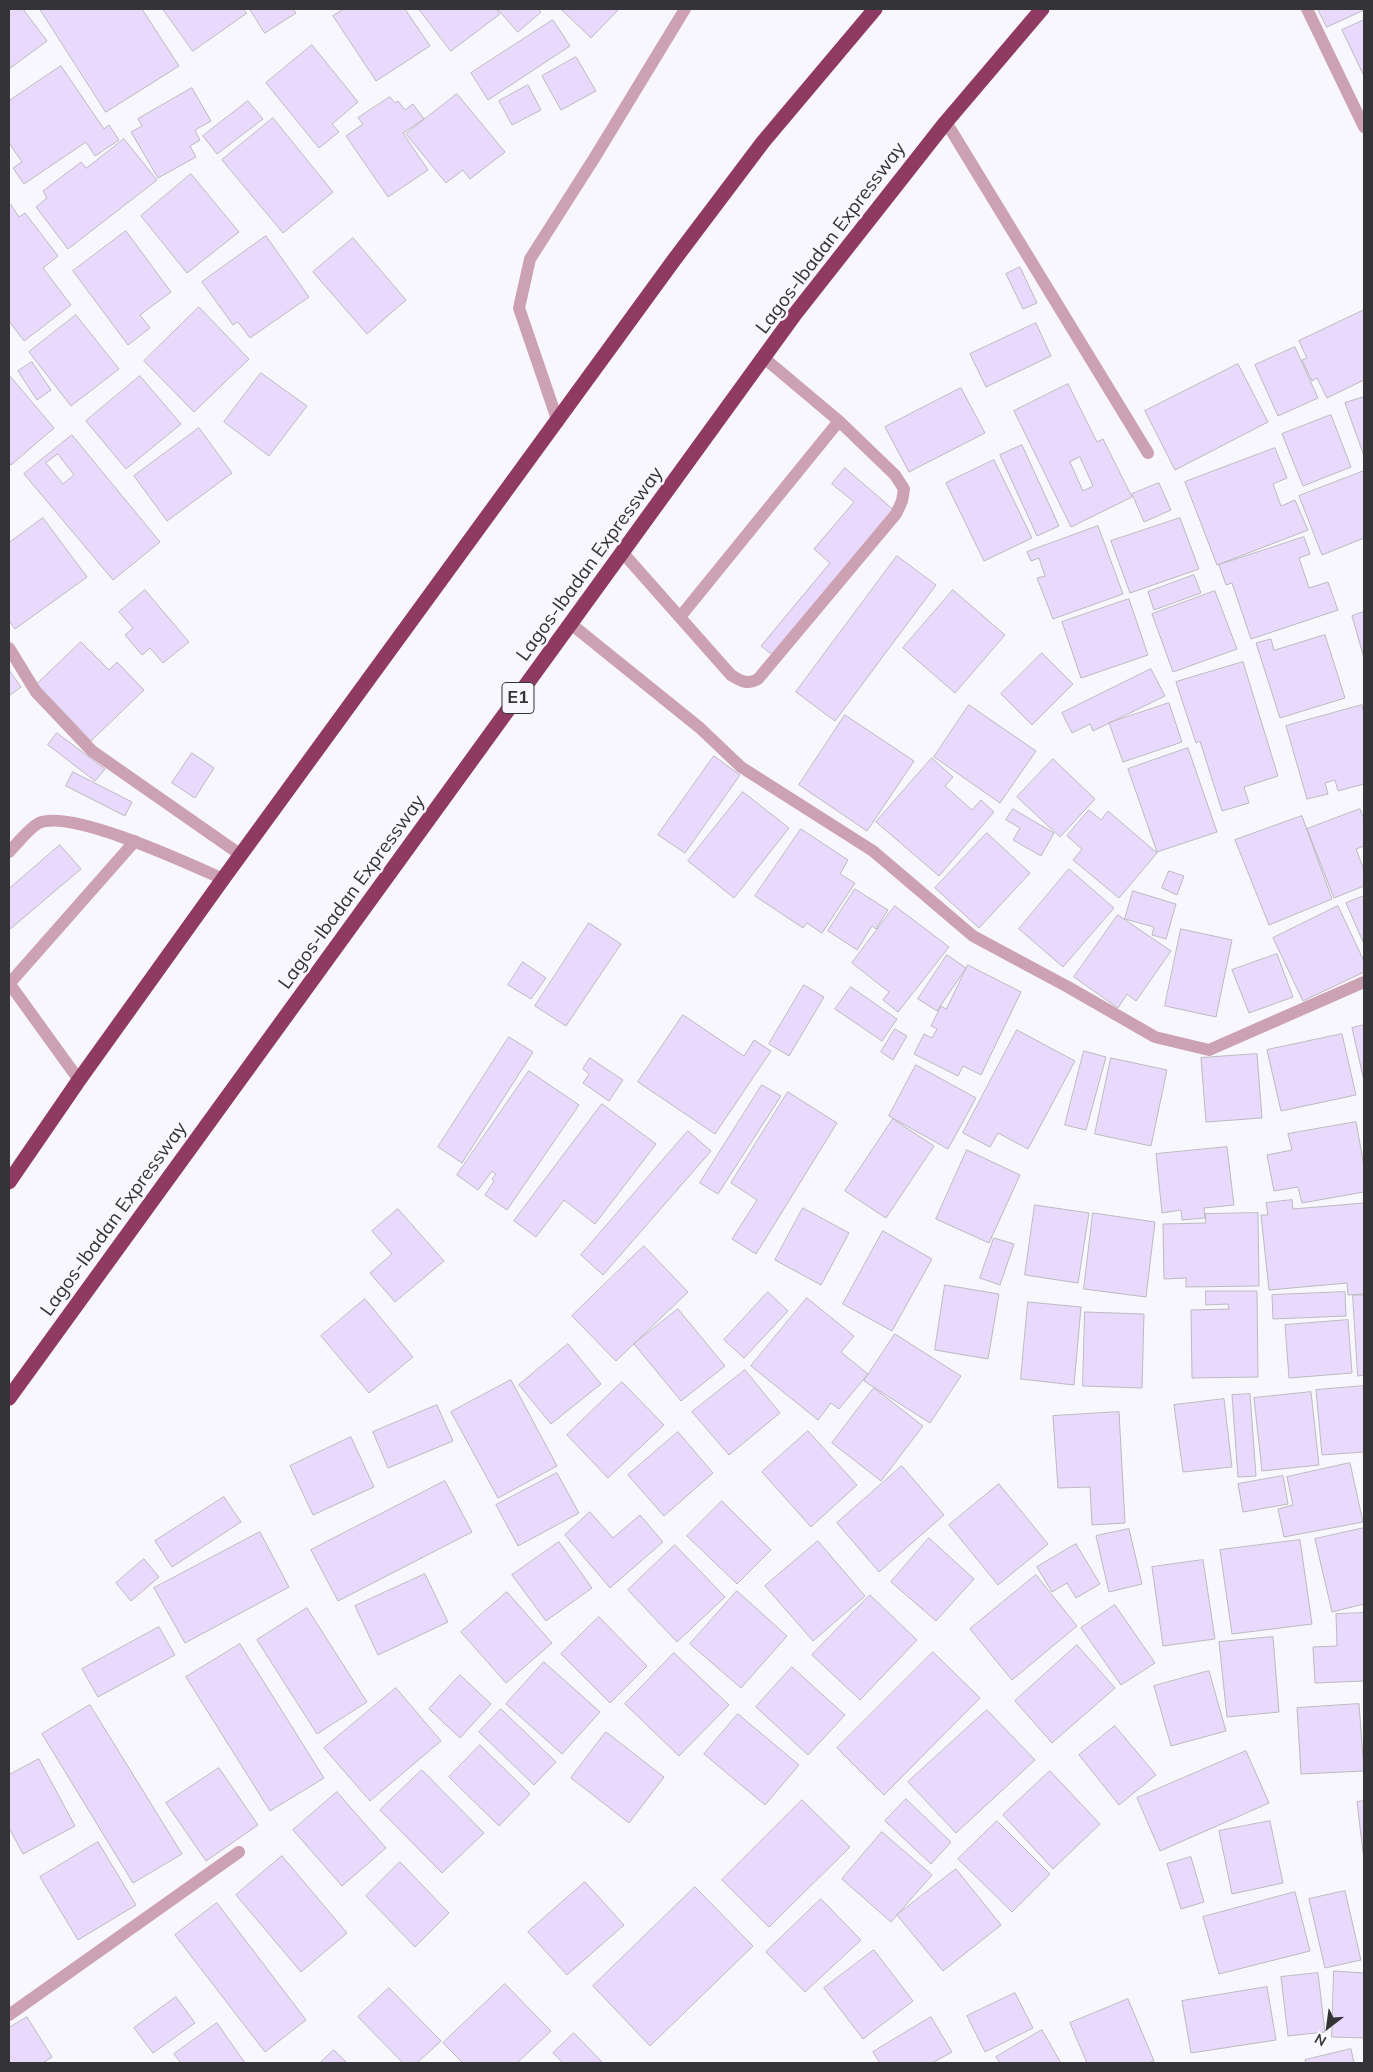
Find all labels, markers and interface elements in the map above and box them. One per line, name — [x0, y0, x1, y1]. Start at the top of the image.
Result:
street label: Lagos-Ibadan Expressway — [751, 138, 911, 338]
street label: Lagos-Ibadan Expressway — [512, 462, 668, 666]
road number: E1 — [502, 682, 534, 714]
street label: Lagos-Ibadan Expressway — [274, 790, 430, 994]
street label: Lagos-Ibadan Expressway — [36, 1117, 192, 1321]
north arrow — [1303, 2002, 1353, 2052]
text: N — [1311, 2030, 1330, 2050]

